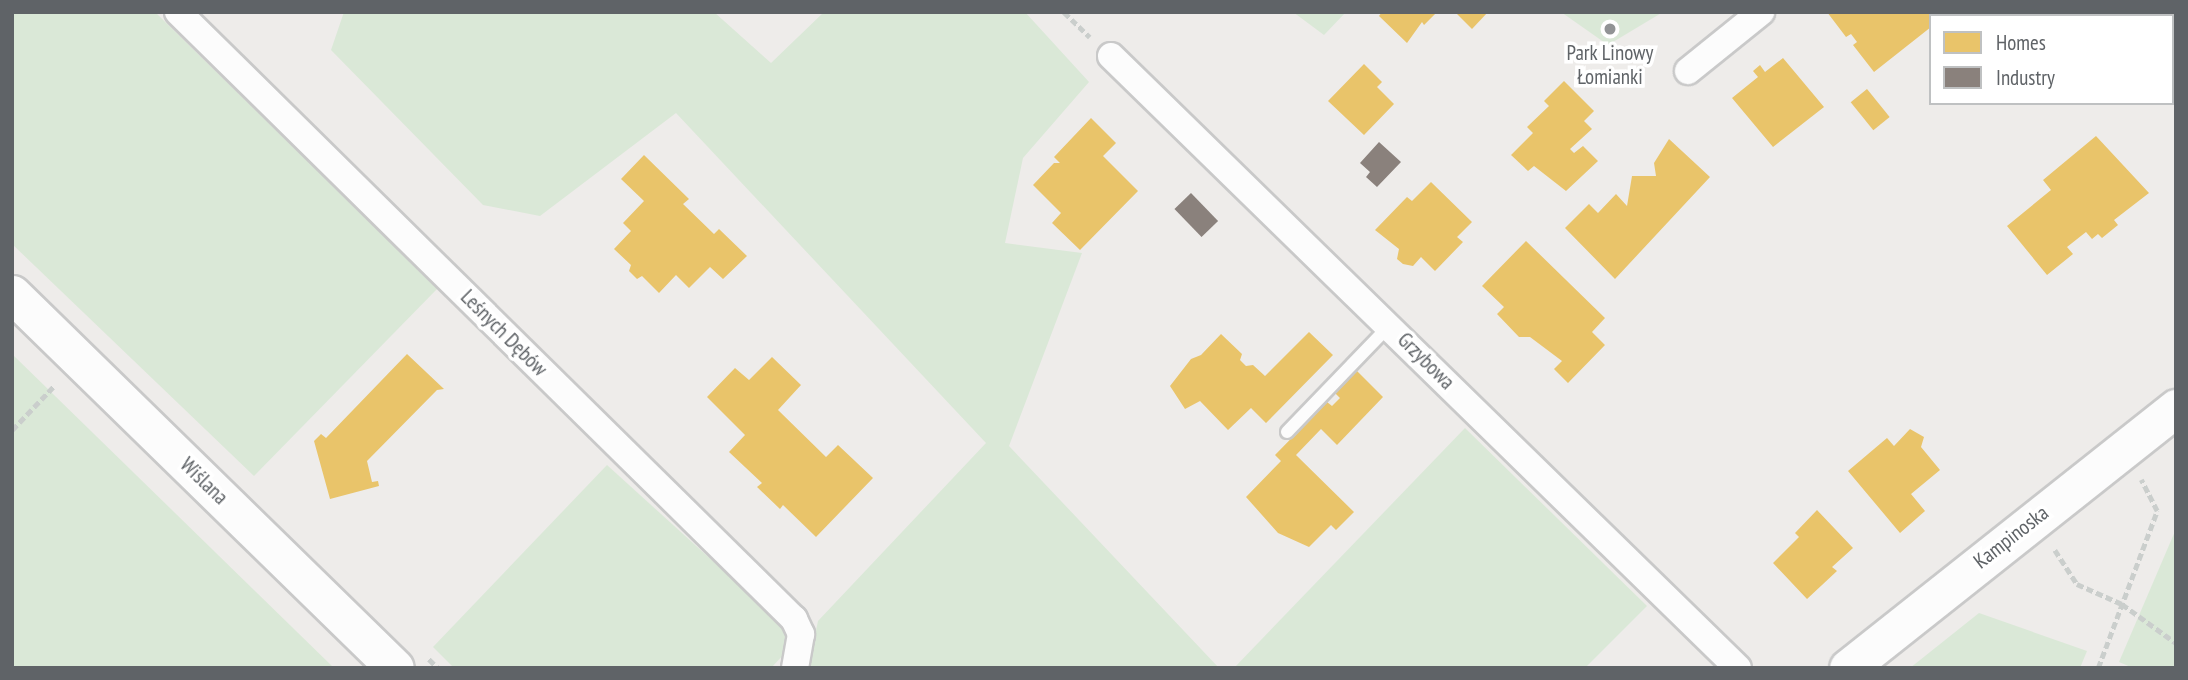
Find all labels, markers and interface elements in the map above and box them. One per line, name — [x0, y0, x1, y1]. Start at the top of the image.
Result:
legend — [1929, 14, 2174, 105]
marker: Park Linowy Łomianki — [1602, 21, 1618, 37]
text: Homes — [1996, 29, 2046, 56]
place label: Park Linowy Łomianki — [1566, 40, 1654, 90]
text: Industry — [1996, 64, 2055, 91]
street label: Leśnych Dębów — [456, 285, 552, 381]
street label: Grzybowa — [1392, 327, 1460, 395]
street label: Wiślana — [175, 452, 233, 510]
street label: Kampinoska — [1969, 500, 2053, 574]

